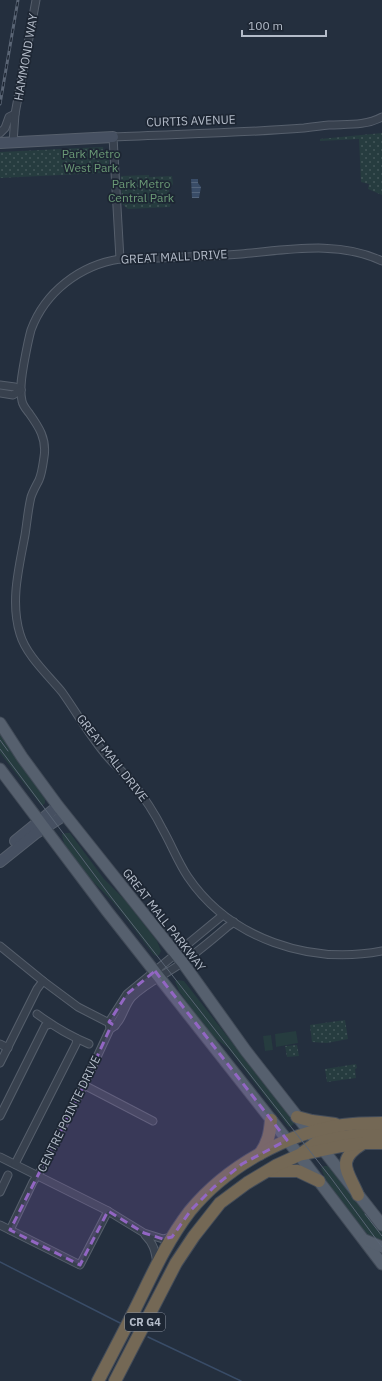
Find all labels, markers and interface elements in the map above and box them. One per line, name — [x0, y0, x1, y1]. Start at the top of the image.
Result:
street label: HAMMOND WAY — [10, 12, 41, 102]
scale bar — [242, 12, 326, 38]
text: 100 m — [248, 18, 283, 33]
street label: CURTIS AVENUE — [146, 111, 236, 130]
park label: Park Metro West Park — [62, 146, 121, 175]
park label: Park Metro Central Park — [108, 176, 175, 205]
street label: GREAT MALL DRIVE — [120, 246, 228, 267]
street label: GREAT MALL DRIVE — [74, 711, 151, 804]
street label: GREAT MALL PARKWAY — [120, 865, 209, 974]
street label: CENTRE POINTE DRIVE — [34, 1053, 103, 1175]
road number: CR G4 — [125, 1313, 165, 1331]

